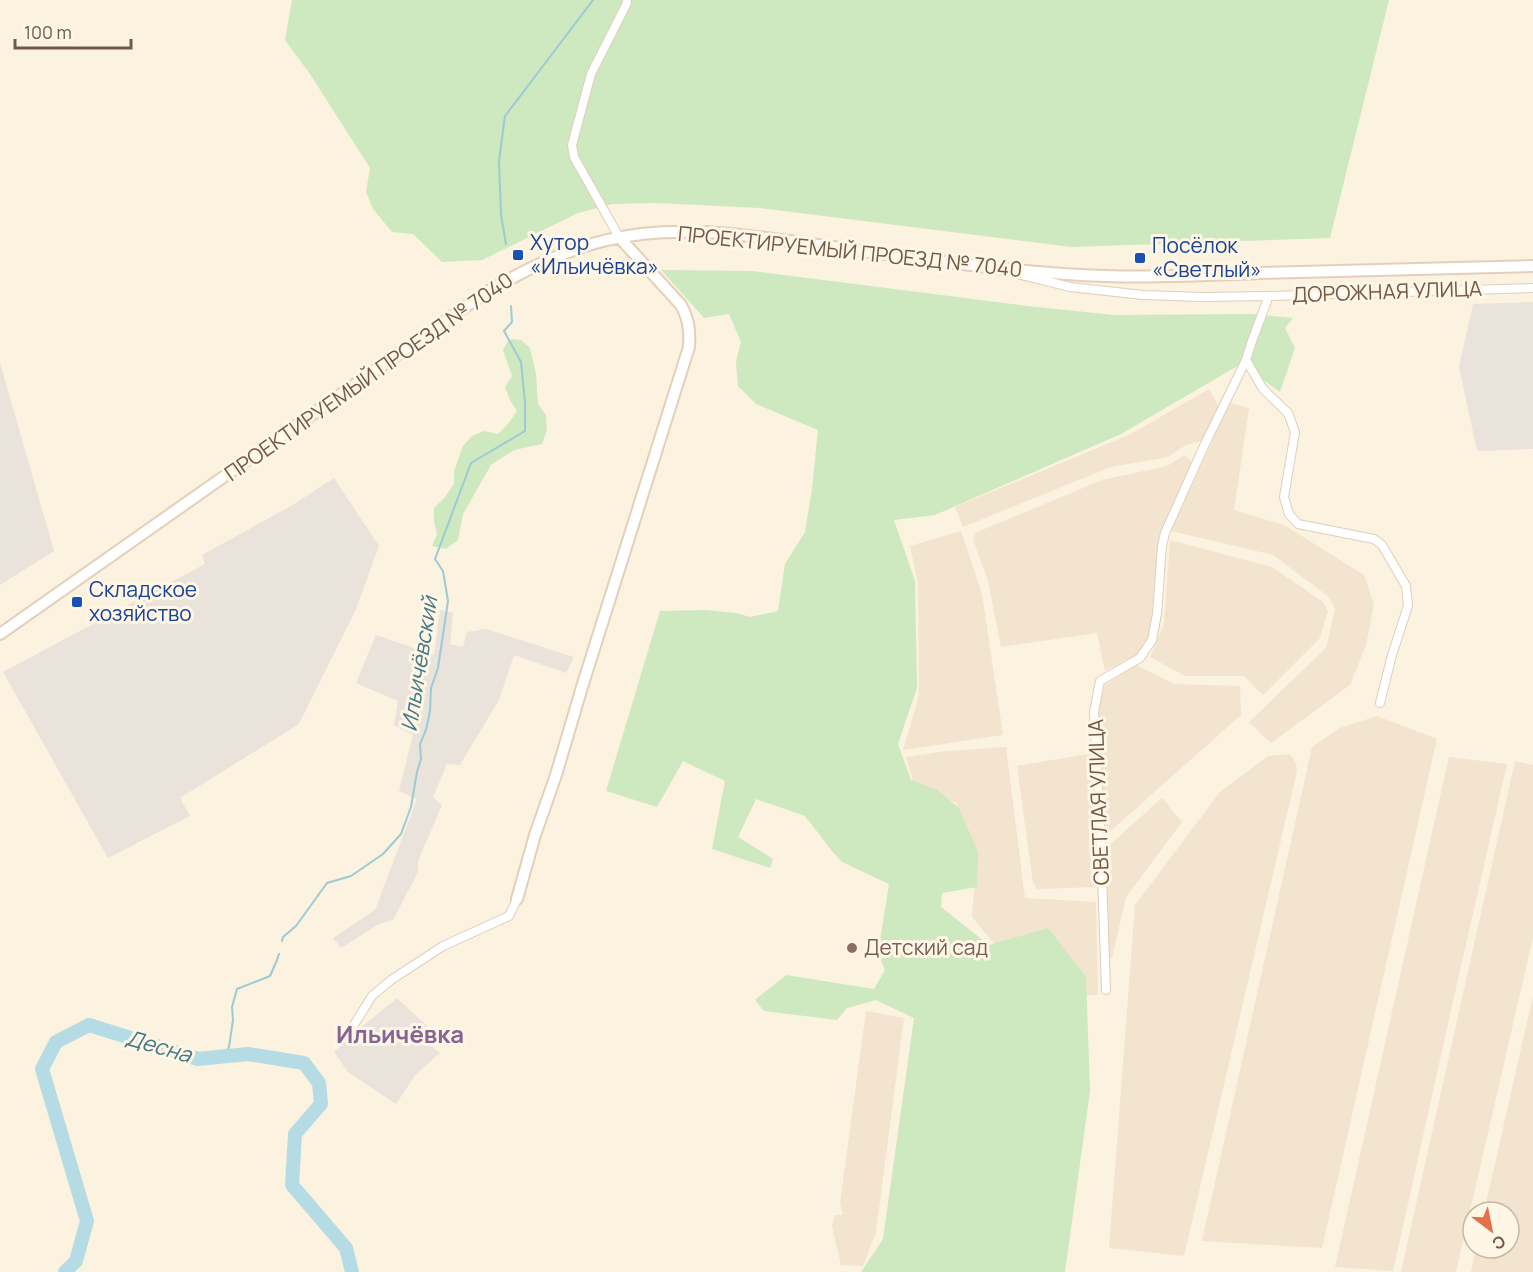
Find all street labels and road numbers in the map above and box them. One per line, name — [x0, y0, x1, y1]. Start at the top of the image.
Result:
street label: ПРОЕКТИРУЕМЫЙ ПРОЕЗД № 7040 — [677, 219, 1024, 283]
street label: ПРОЕКТИРУЕМЫЙ ПРОЕЗД № 7040 — [219, 265, 518, 487]
street label: ДОРОЖНАЯ УЛИЦА — [1291, 274, 1483, 308]
street label: СВЕТЛАЯ УЛИЦА — [1081, 718, 1115, 886]

